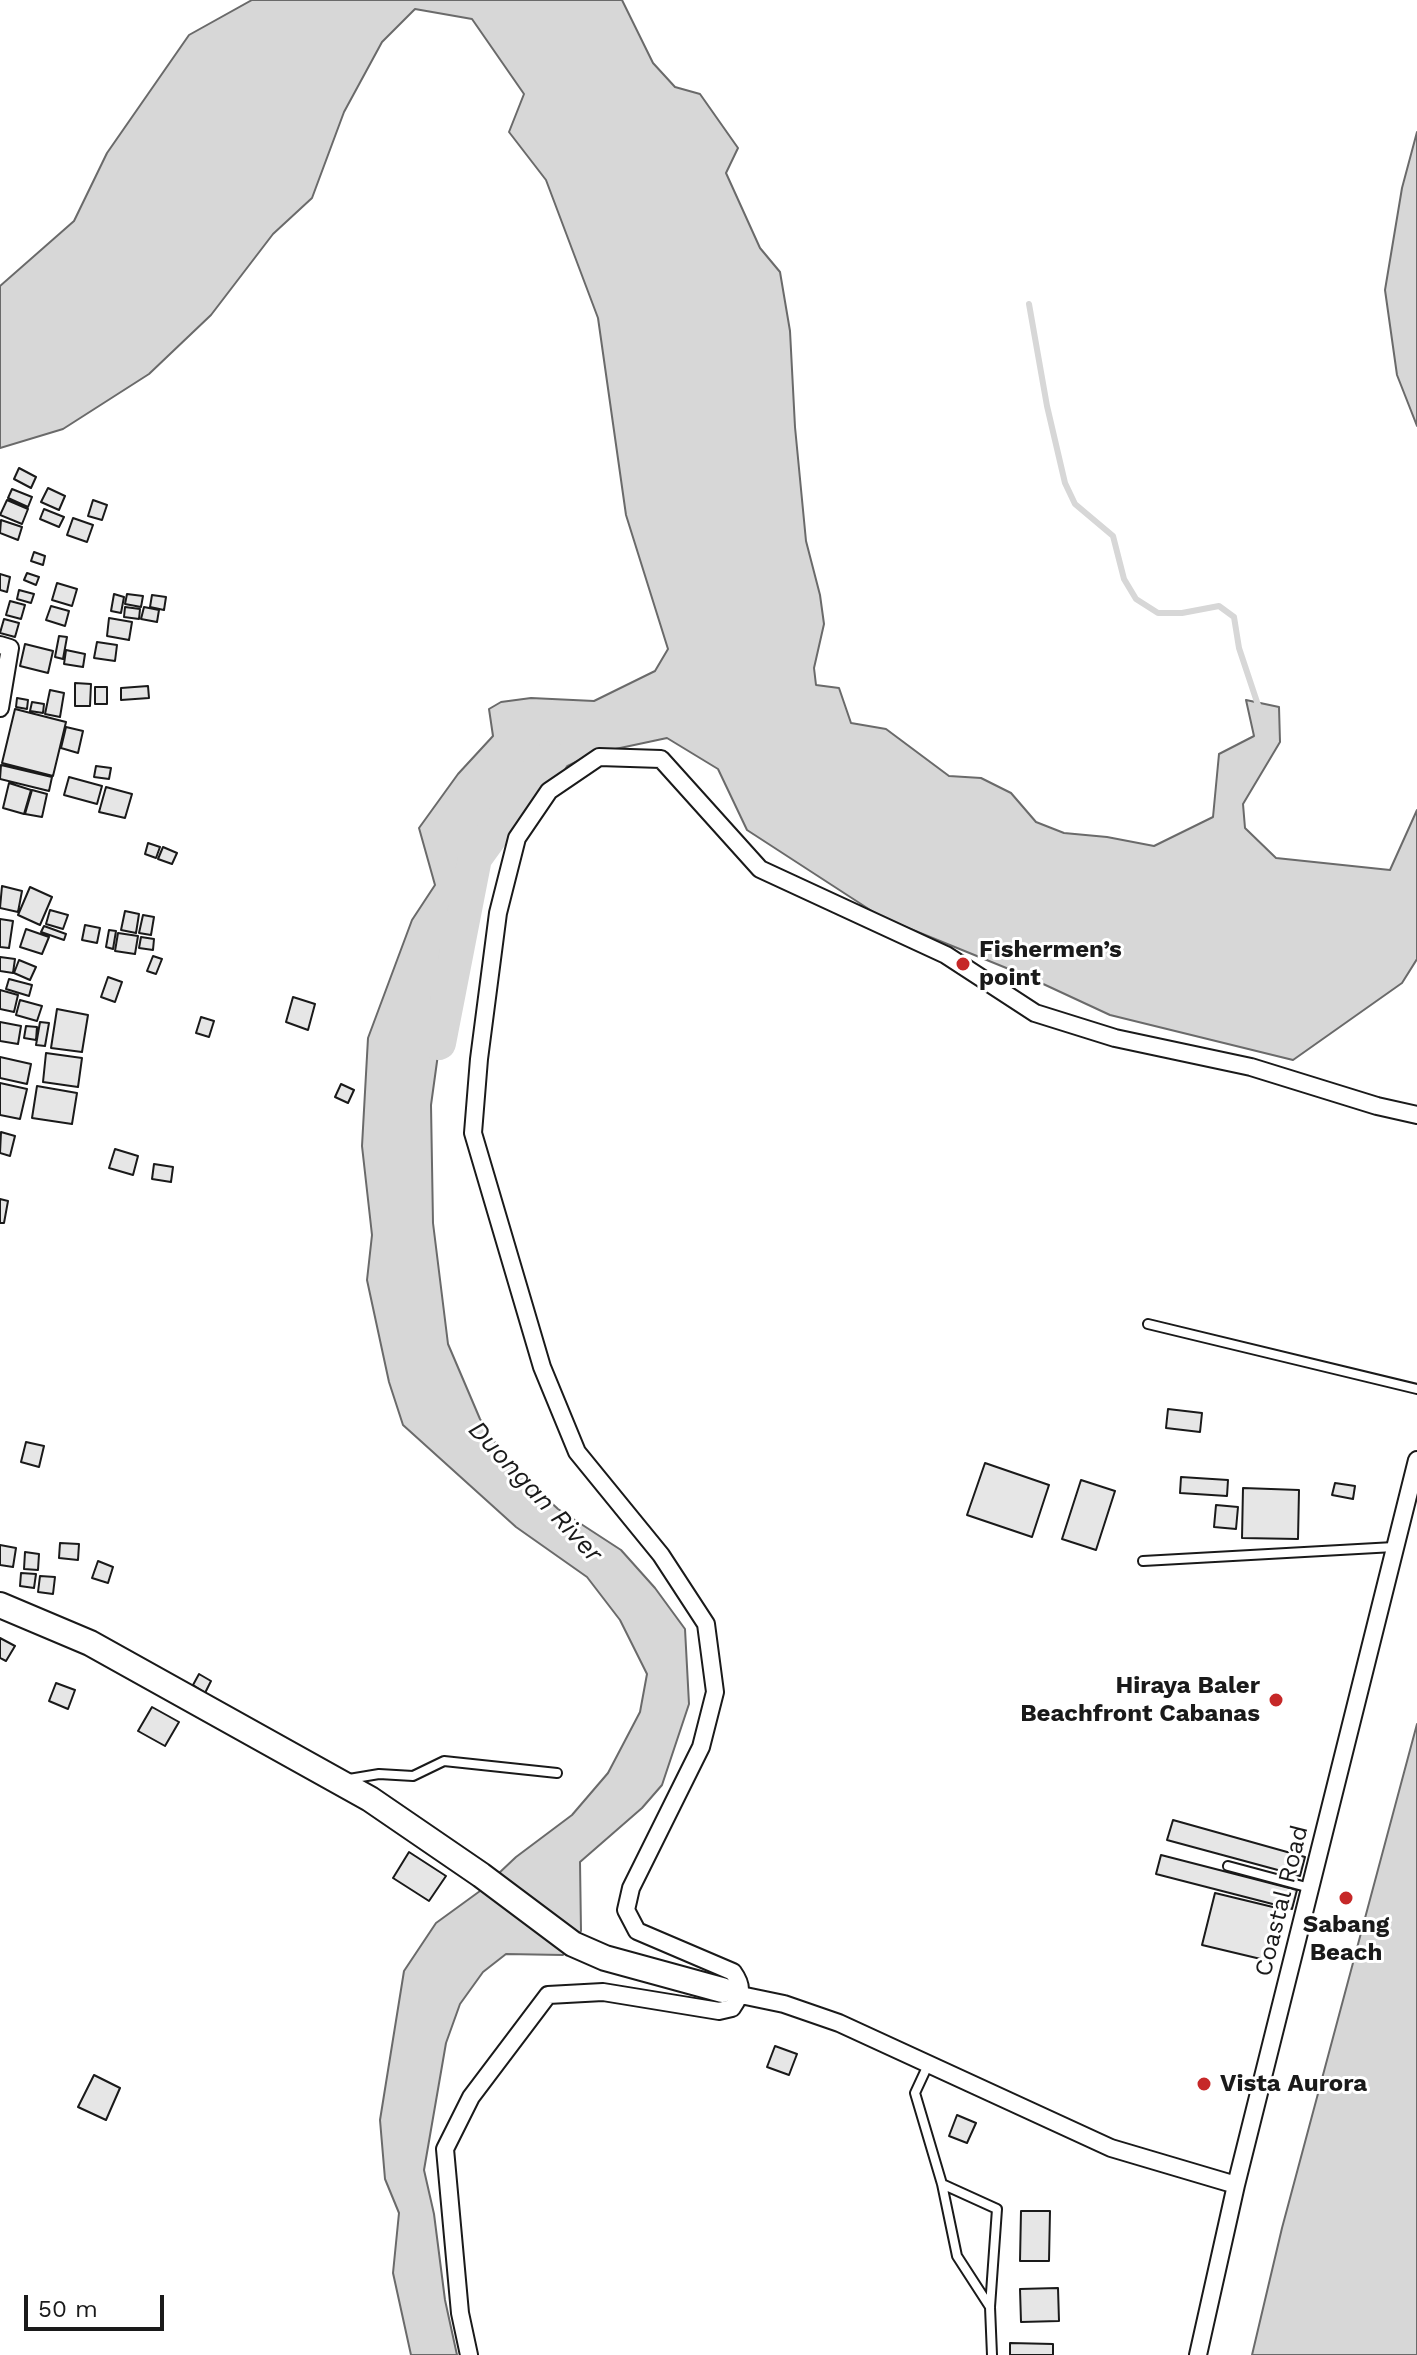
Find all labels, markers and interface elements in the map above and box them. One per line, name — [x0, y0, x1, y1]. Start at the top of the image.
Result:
place label: Fishermen’s point — [979, 936, 1122, 992]
marker: Fishermen’s point — [954, 955, 972, 973]
water label: Duongan River — [461, 1415, 609, 1569]
place label: Hiraya Baler Beachfront Cabanas — [1020, 1672, 1260, 1728]
marker: Hiraya Baler Beachfront Cabanas — [1267, 1691, 1285, 1709]
street label: Coastal Road — [1249, 1822, 1315, 1980]
marker: Sabang Beach — [1337, 1889, 1355, 1907]
place label: Sabang Beach — [1303, 1911, 1389, 1967]
place label: Vista Aurora — [1220, 2070, 1367, 2098]
marker: Vista Aurora — [1195, 2075, 1213, 2093]
scale bar — [28, 2279, 168, 2329]
text: 50 m — [38, 2295, 98, 2323]

